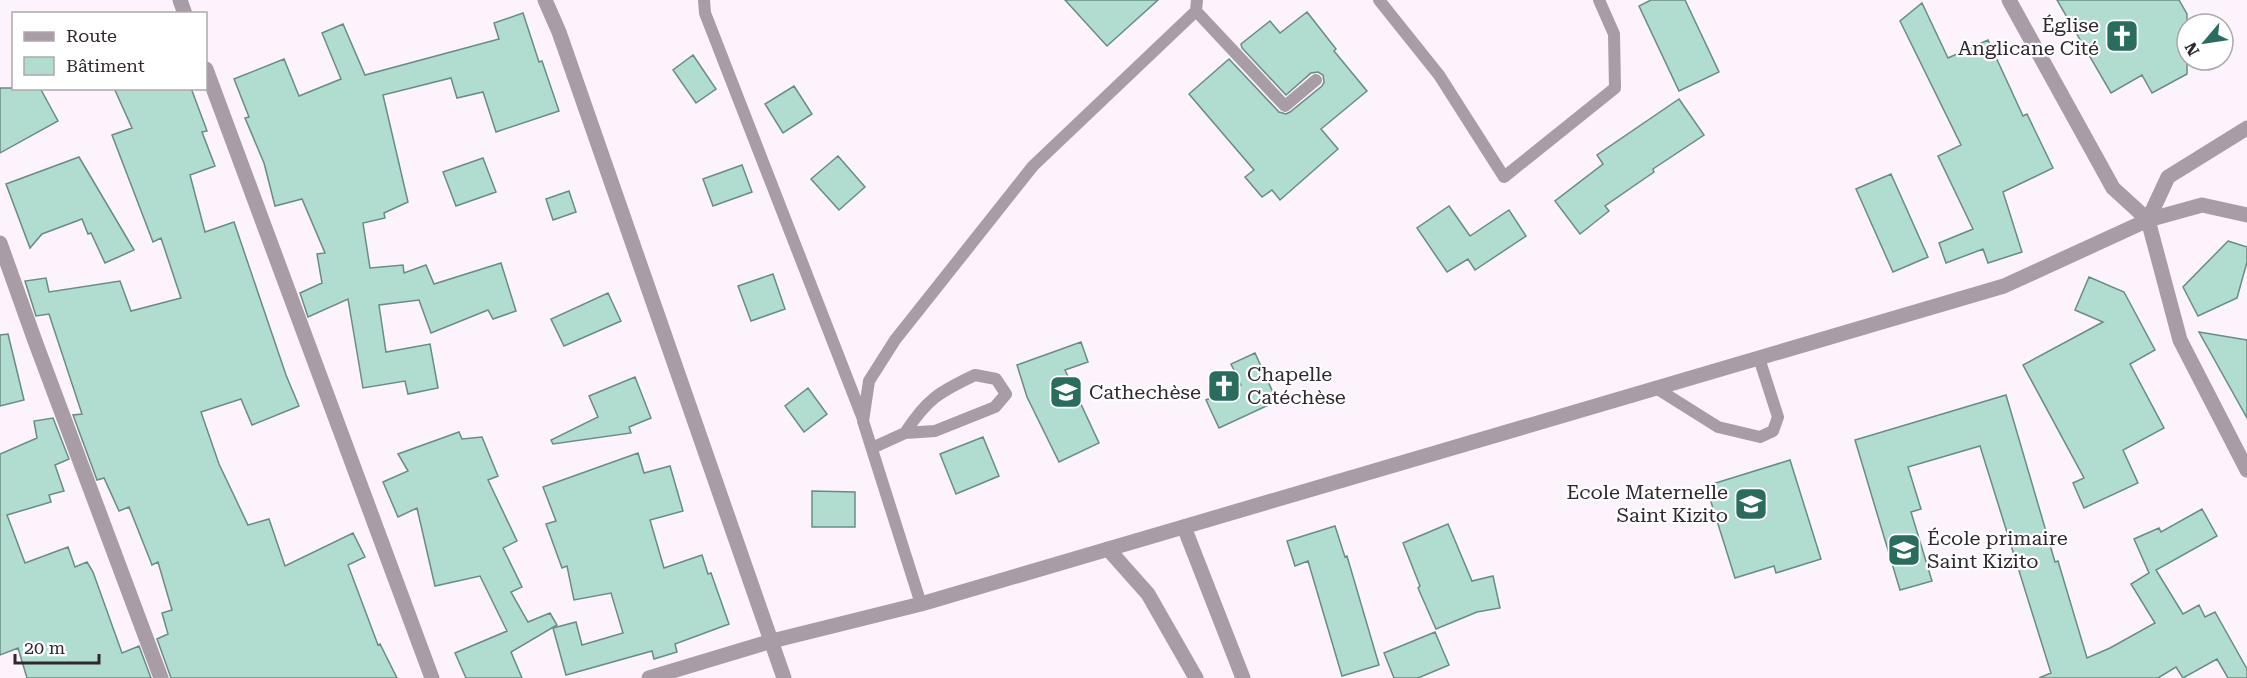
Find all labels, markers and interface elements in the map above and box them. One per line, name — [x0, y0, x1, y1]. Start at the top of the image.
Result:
legend — [12, 12, 207, 90]
north arrow — [2175, 12, 2235, 72]
place label: Église Anglicane Cité — [1958, 13, 2099, 60]
church icon: Église Anglicane Cité — [2104, 18, 2140, 54]
text: Route — [66, 25, 117, 46]
text: N — [2181, 39, 2204, 59]
text: Bâtiment — [66, 55, 145, 76]
place label: Chapelle Catéchèse — [1247, 362, 1346, 409]
church icon: Chapelle Catéchèse — [1206, 368, 1242, 404]
school or university icon: Cathechèse — [1048, 374, 1084, 410]
place label: Cathechèse — [1089, 380, 1201, 404]
place label: Ecole Maternelle Saint Kizito — [1566, 480, 1728, 527]
school or university icon: Ecole Maternelle Saint Kizito — [1733, 486, 1769, 522]
place label: École primaire Saint Kizito — [1927, 526, 2068, 573]
school or university icon: École primaire Saint Kizito — [1886, 532, 1922, 568]
scale bar — [15, 627, 99, 665]
text: 20 m — [24, 637, 65, 658]

